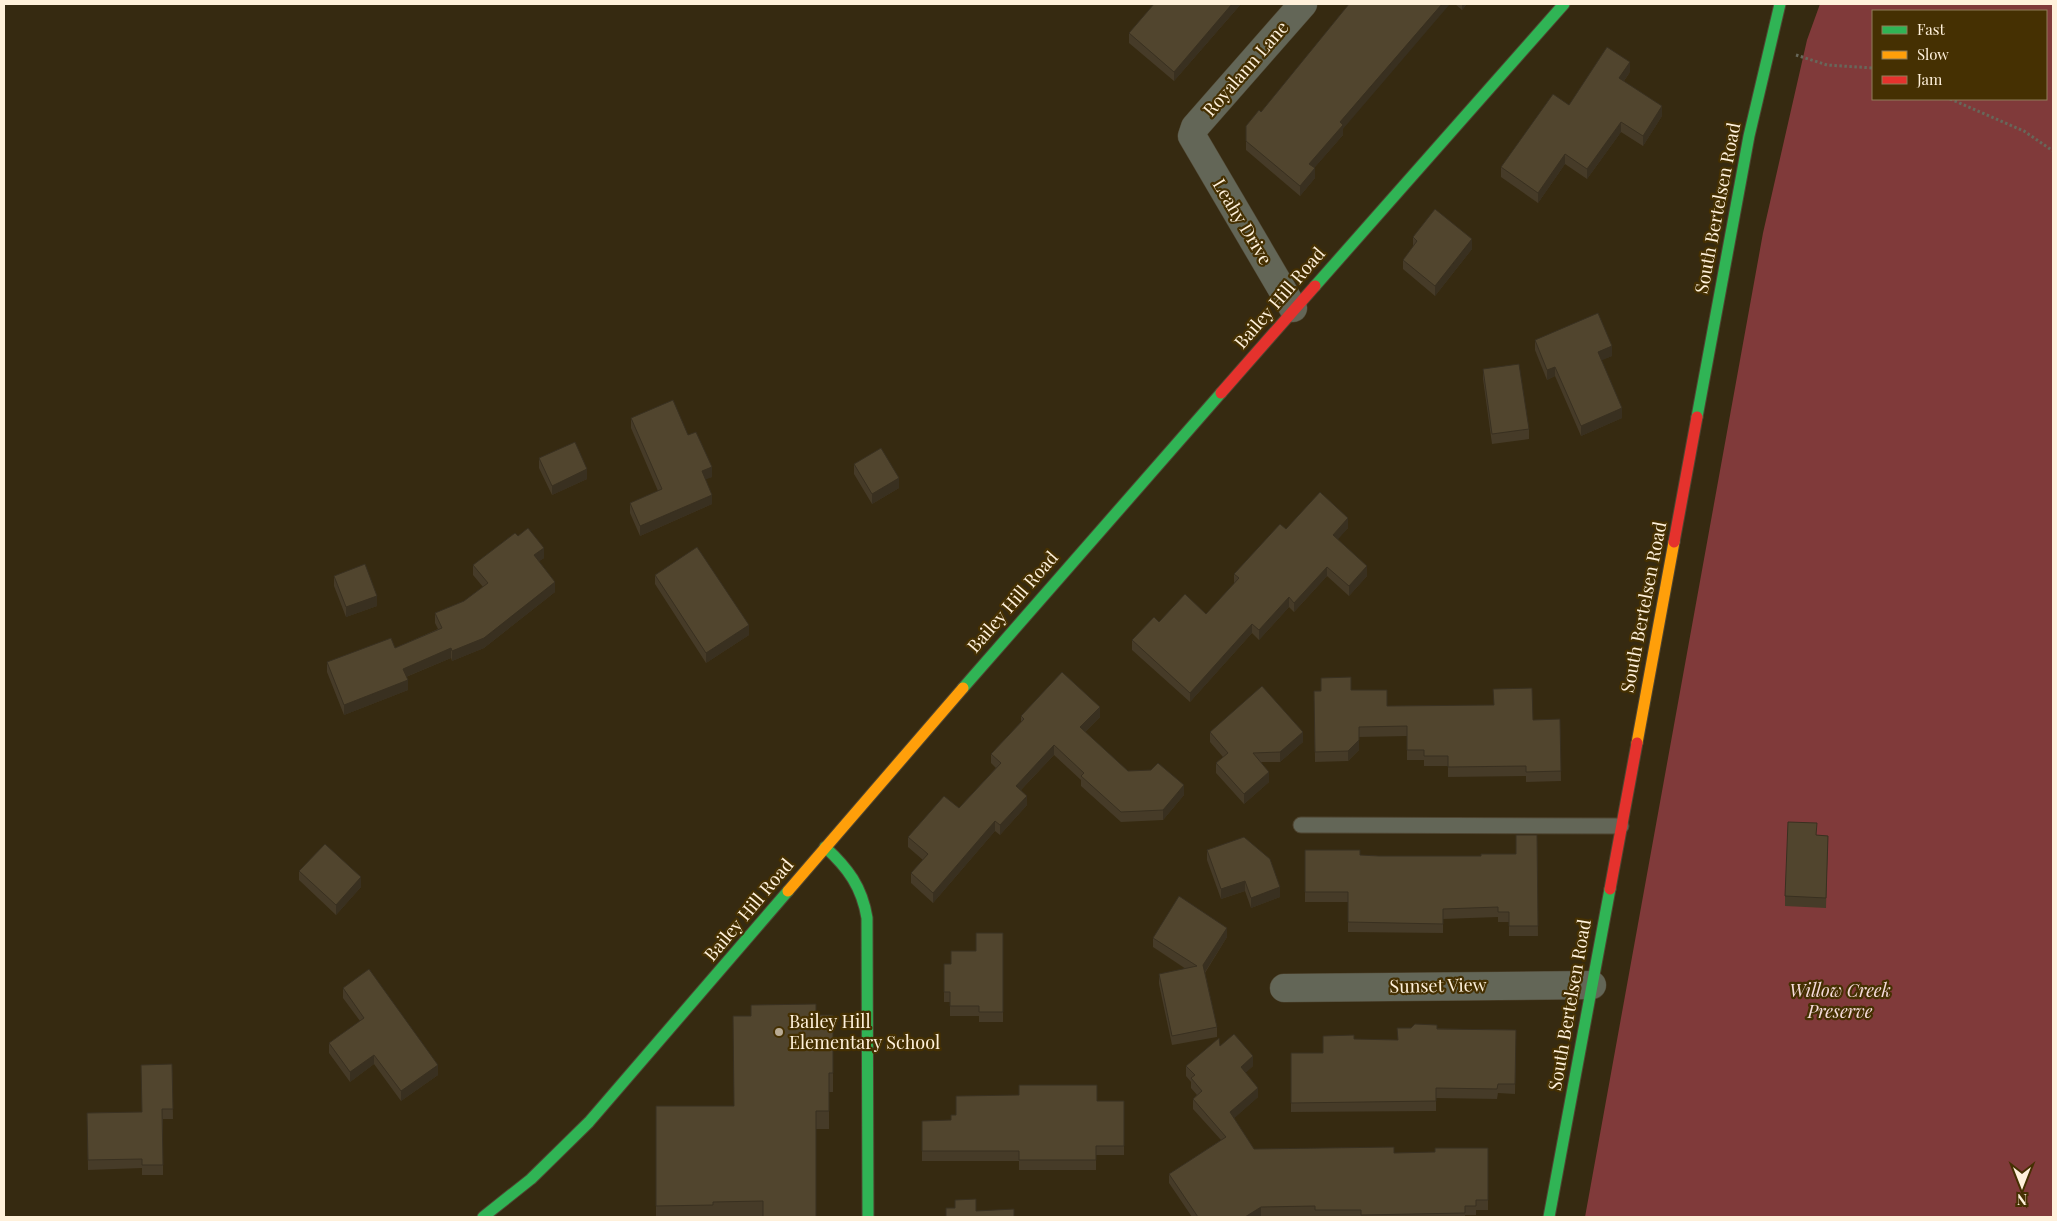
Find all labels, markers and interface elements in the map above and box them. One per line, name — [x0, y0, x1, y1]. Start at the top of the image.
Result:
legend — [1872, 10, 2047, 100]
street label: Royalann Lane — [1197, 16, 1293, 121]
text: Fast — [1917, 19, 1946, 39]
text: Slow — [1917, 44, 1949, 64]
text: Jam — [1916, 69, 1943, 89]
street label: South Bertelsen Road — [1689, 120, 1745, 295]
street label: Leahy Drive — [1208, 174, 1278, 269]
street label: Bailey Hill Road — [1229, 241, 1330, 353]
street label: South Bertelsen Road — [1615, 519, 1671, 694]
street label: Bailey Hill Road — [962, 545, 1063, 657]
street label: Bailey Hill Road — [698, 853, 799, 966]
street label: South Bertelsen Road — [1542, 917, 1596, 1092]
street label: Sunset View — [1389, 972, 1487, 998]
park label: Willow Creek Preserve — [1789, 978, 1891, 1023]
place label: Bailey Hill Elementary School — [789, 1009, 940, 1054]
marker: Bailey Hill Elementary School — [773, 1026, 785, 1038]
north arrow — [1997, 1161, 2047, 1211]
text: N — [2017, 1190, 2027, 1209]

